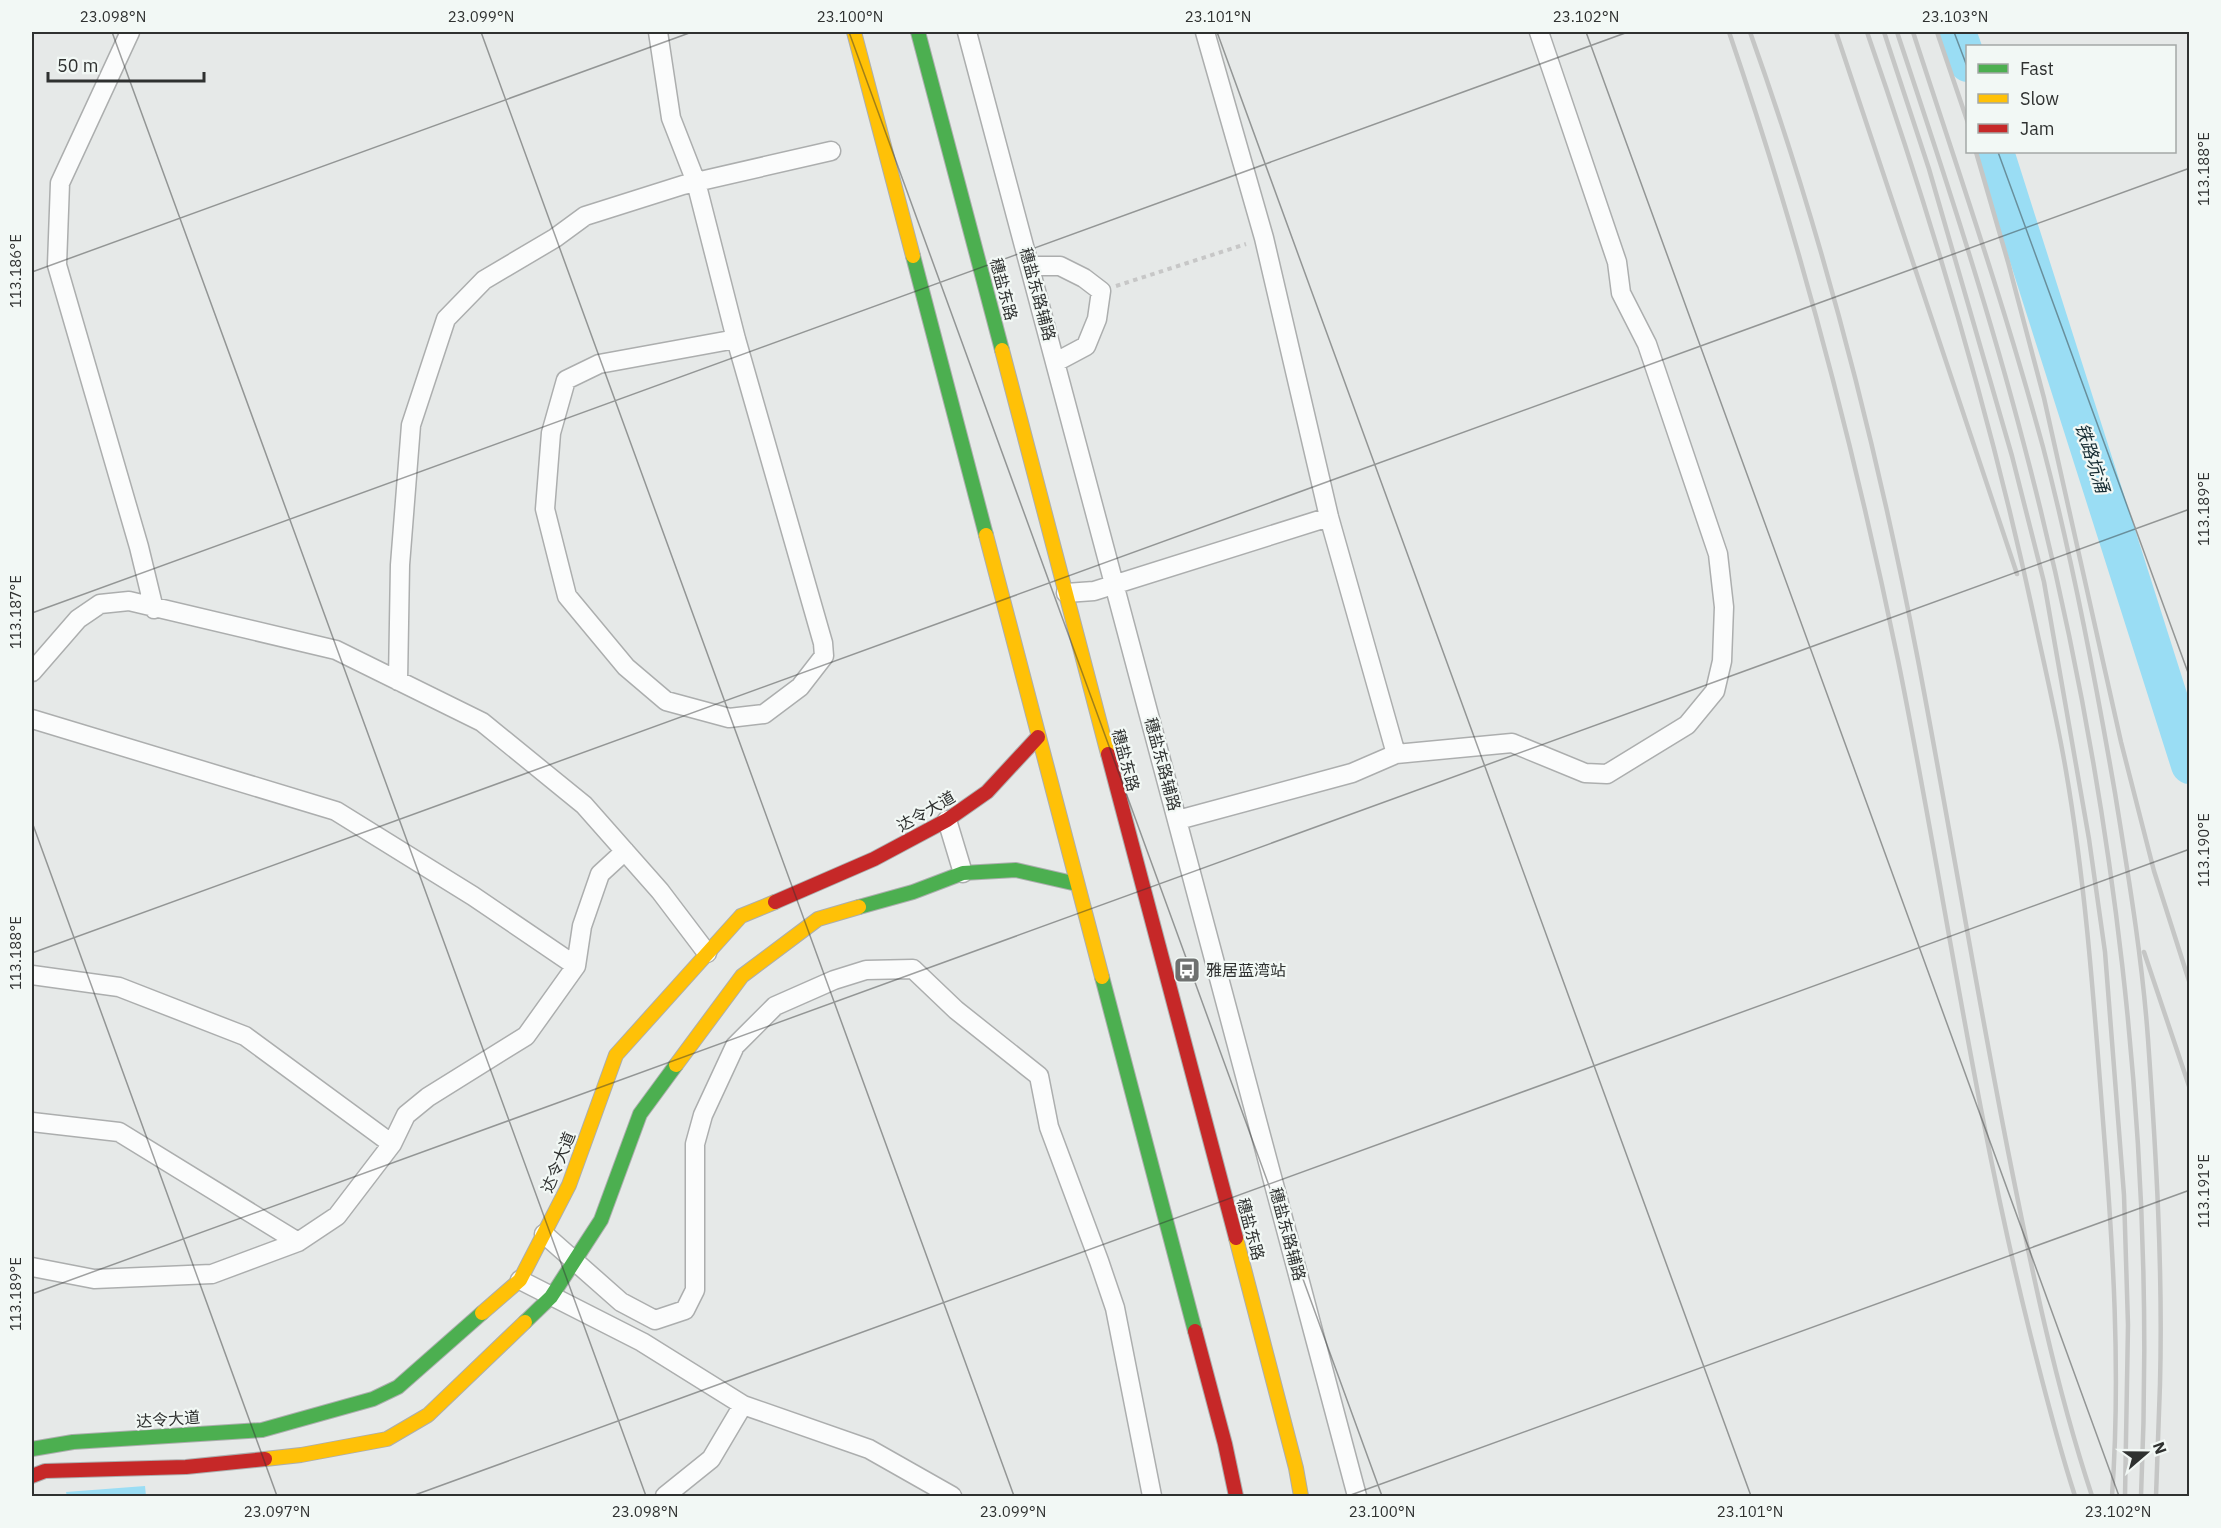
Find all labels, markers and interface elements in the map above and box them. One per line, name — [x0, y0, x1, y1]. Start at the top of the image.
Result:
text: 23.098°N — [80, 7, 146, 26]
text: 23.099°N — [448, 7, 514, 26]
text: 23.100°N — [817, 7, 883, 26]
text: 23.101°N — [1185, 7, 1251, 26]
text: 23.102°N — [1553, 7, 1619, 26]
text: 23.103°N — [1922, 7, 1988, 26]
scale bar — [48, 45, 204, 83]
legend — [1966, 45, 2176, 153]
text: 50 m — [57, 54, 99, 77]
text: Fast — [2020, 57, 2054, 80]
text: Slow — [2020, 87, 2059, 110]
text: Jam — [2020, 117, 2055, 140]
text: 113.188°E — [2194, 132, 2213, 206]
text: 113.186°E — [6, 234, 25, 308]
street label: 穗盐东路辅路 — [1016, 245, 1060, 343]
street label: 穗盐东路 — [986, 255, 1022, 323]
water label: 铁路坑涌 — [2070, 420, 2115, 498]
text: 113.189°E — [2194, 472, 2213, 546]
text: 113.187°E — [6, 575, 25, 649]
street label: 穗盐东路辅路 — [1141, 715, 1185, 813]
street label: 穗盐东路 — [1108, 726, 1144, 794]
street label: 达令大道 — [893, 786, 959, 836]
text: 113.190°E — [2194, 813, 2213, 887]
text: 113.188°E — [6, 916, 25, 990]
bus stop icon: 雅居蓝湾站 — [1172, 955, 1202, 985]
place label: 雅居蓝湾站 — [1206, 960, 1286, 980]
street label: 达令大道 — [537, 1129, 579, 1195]
text: 113.191°E — [2194, 1154, 2213, 1228]
street label: 穗盐东路辅路 — [1266, 1185, 1310, 1283]
street label: 穗盐东路 — [1233, 1195, 1269, 1263]
text: 113.189°E — [6, 1257, 25, 1331]
street label: 达令大道 — [135, 1407, 201, 1431]
north arrow — [2116, 1423, 2176, 1483]
text: N — [2149, 1439, 2171, 1457]
text: 23.097°N — [244, 1502, 310, 1521]
text: 23.098°N — [612, 1502, 678, 1521]
text: 23.099°N — [980, 1502, 1046, 1521]
text: 23.100°N — [1349, 1502, 1415, 1521]
text: 23.101°N — [1717, 1502, 1783, 1521]
text: 23.102°N — [2085, 1502, 2151, 1521]

